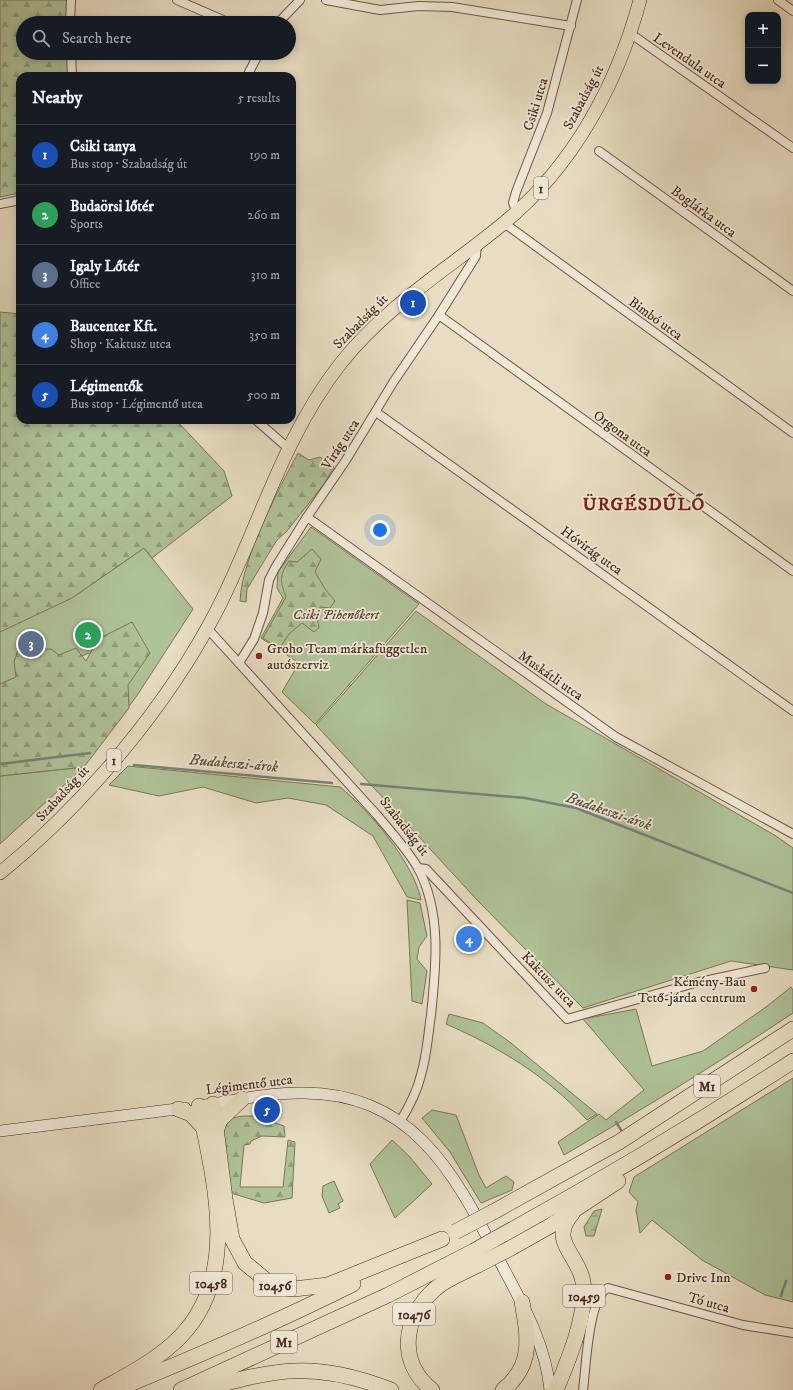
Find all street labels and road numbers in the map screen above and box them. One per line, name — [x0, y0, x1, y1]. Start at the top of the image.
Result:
street label: Levendula utca — [649, 29, 730, 93]
street label: Szabadság út — [559, 62, 609, 133]
street label: Csiki utca — [519, 76, 553, 133]
road number: 1 — [534, 177, 548, 199]
street label: Boglárka utca — [667, 182, 740, 242]
street label: Szabadság út — [329, 290, 392, 353]
street label: Bimbó utca — [625, 293, 686, 344]
street label: Orgona utca — [590, 406, 655, 461]
street label: Virág utca — [317, 416, 364, 474]
street label: Hóvirág utca — [557, 522, 626, 579]
street label: Muskátli utca — [514, 647, 587, 705]
road number: 1 — [107, 749, 121, 771]
street label: Szabadság út — [32, 761, 94, 826]
street label: Szabadság út — [375, 793, 433, 860]
street label: Kaktusz utca — [517, 948, 579, 1011]
street label: Légimentő utca — [205, 1071, 294, 1099]
road number: M1 — [694, 1075, 720, 1097]
road number: 10458 — [190, 1272, 232, 1294]
road number: 10456 — [254, 1274, 296, 1296]
road number: 10459 — [563, 1285, 605, 1307]
street label: Tó utca — [686, 1288, 732, 1317]
road number: 10476 — [393, 1303, 435, 1325]
road number: M1 — [271, 1331, 297, 1353]

